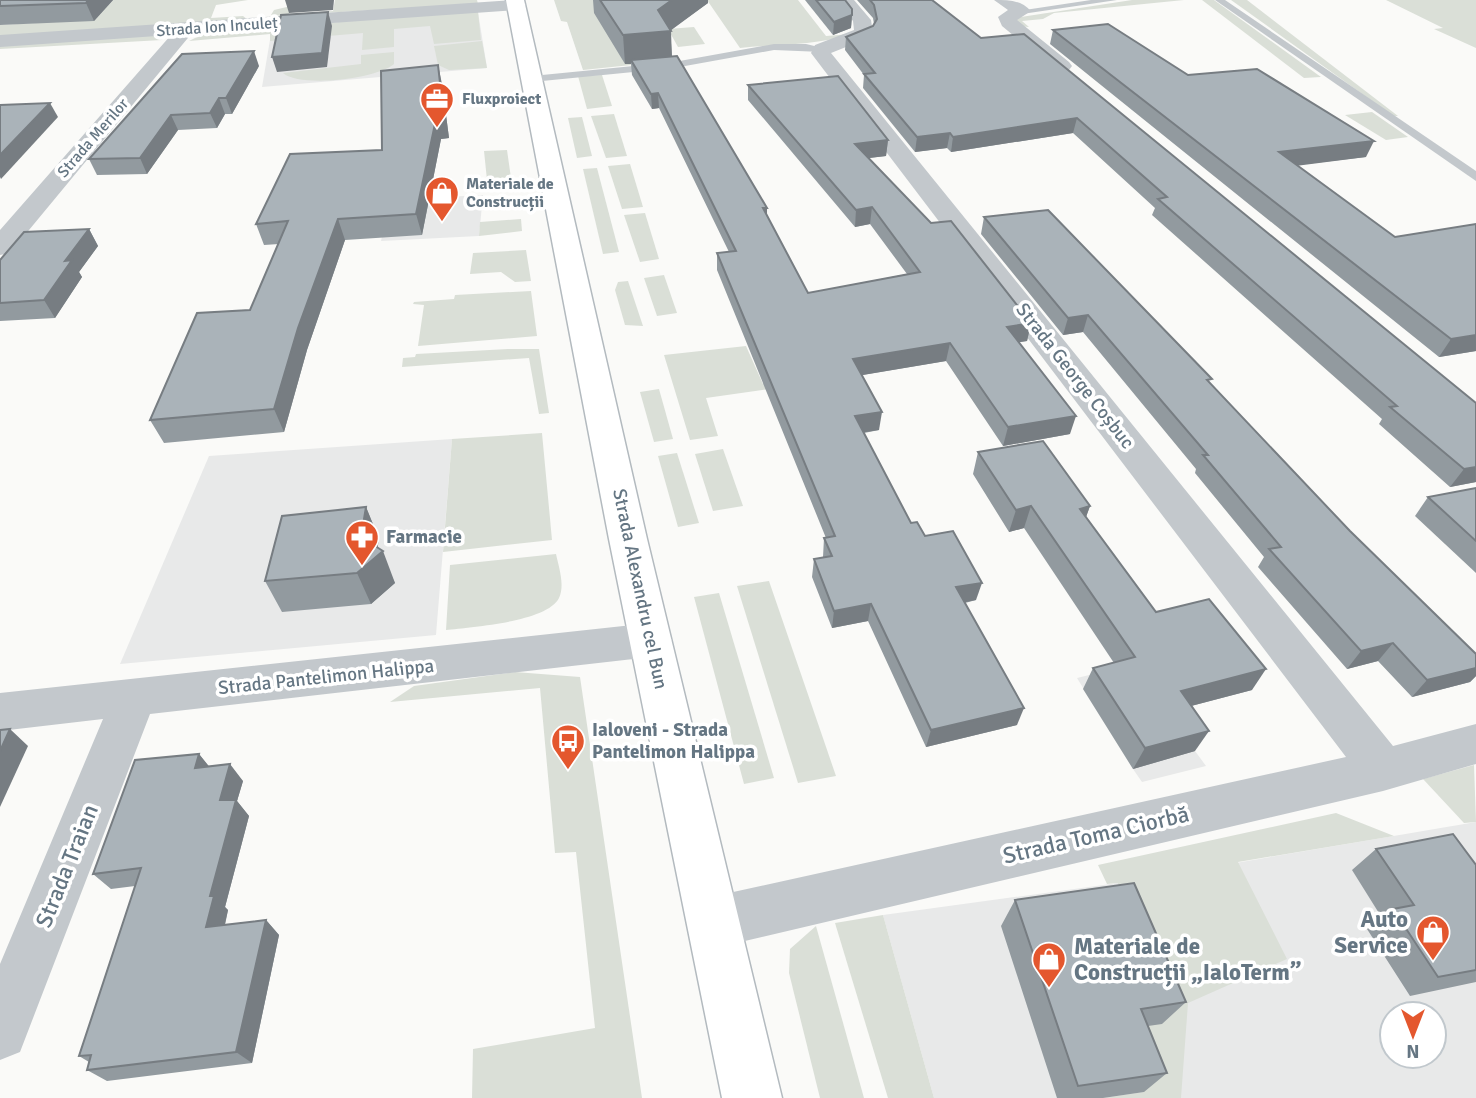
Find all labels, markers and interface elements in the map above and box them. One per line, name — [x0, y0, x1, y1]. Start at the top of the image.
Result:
street label: Strada Ion Inculeț — [156, 13, 279, 41]
office icon: Fluxproiect — [418, 80, 456, 129]
place label: Fluxproiect — [462, 89, 541, 109]
street label: Strada Merilor — [53, 94, 133, 182]
shop icon: Materiale de Construcții — [423, 174, 461, 223]
place label: Materiale de Construcții — [466, 174, 554, 212]
street label: Strada George Coșbuc — [1011, 298, 1139, 454]
street label: Strada Alexandru cel Bun — [607, 487, 673, 691]
pharmacy icon: Farmacie — [343, 518, 381, 567]
place label: Farmacie — [386, 525, 462, 549]
street label: Strada Pantelimon Halippa — [217, 654, 435, 700]
place label: Ialoveni - Strada Pantelimon Halippa — [592, 718, 755, 764]
bus stop icon: Ialoveni - Strada Pantelimon Halippa — [549, 722, 587, 771]
street label: Strada Toma Ciorbă — [1000, 799, 1192, 871]
street label: Strada Traian — [29, 800, 105, 932]
place label: Auto Service — [1334, 905, 1408, 960]
shop icon: Auto Service — [1414, 913, 1452, 962]
place label: Materiale de Construcții „IaloTerm” — [1074, 932, 1301, 987]
shop icon: Materiale de Construcții „IaloTerm” — [1030, 940, 1068, 989]
north arrow — [1378, 1000, 1448, 1070]
text: N — [1406, 1039, 1420, 1063]

